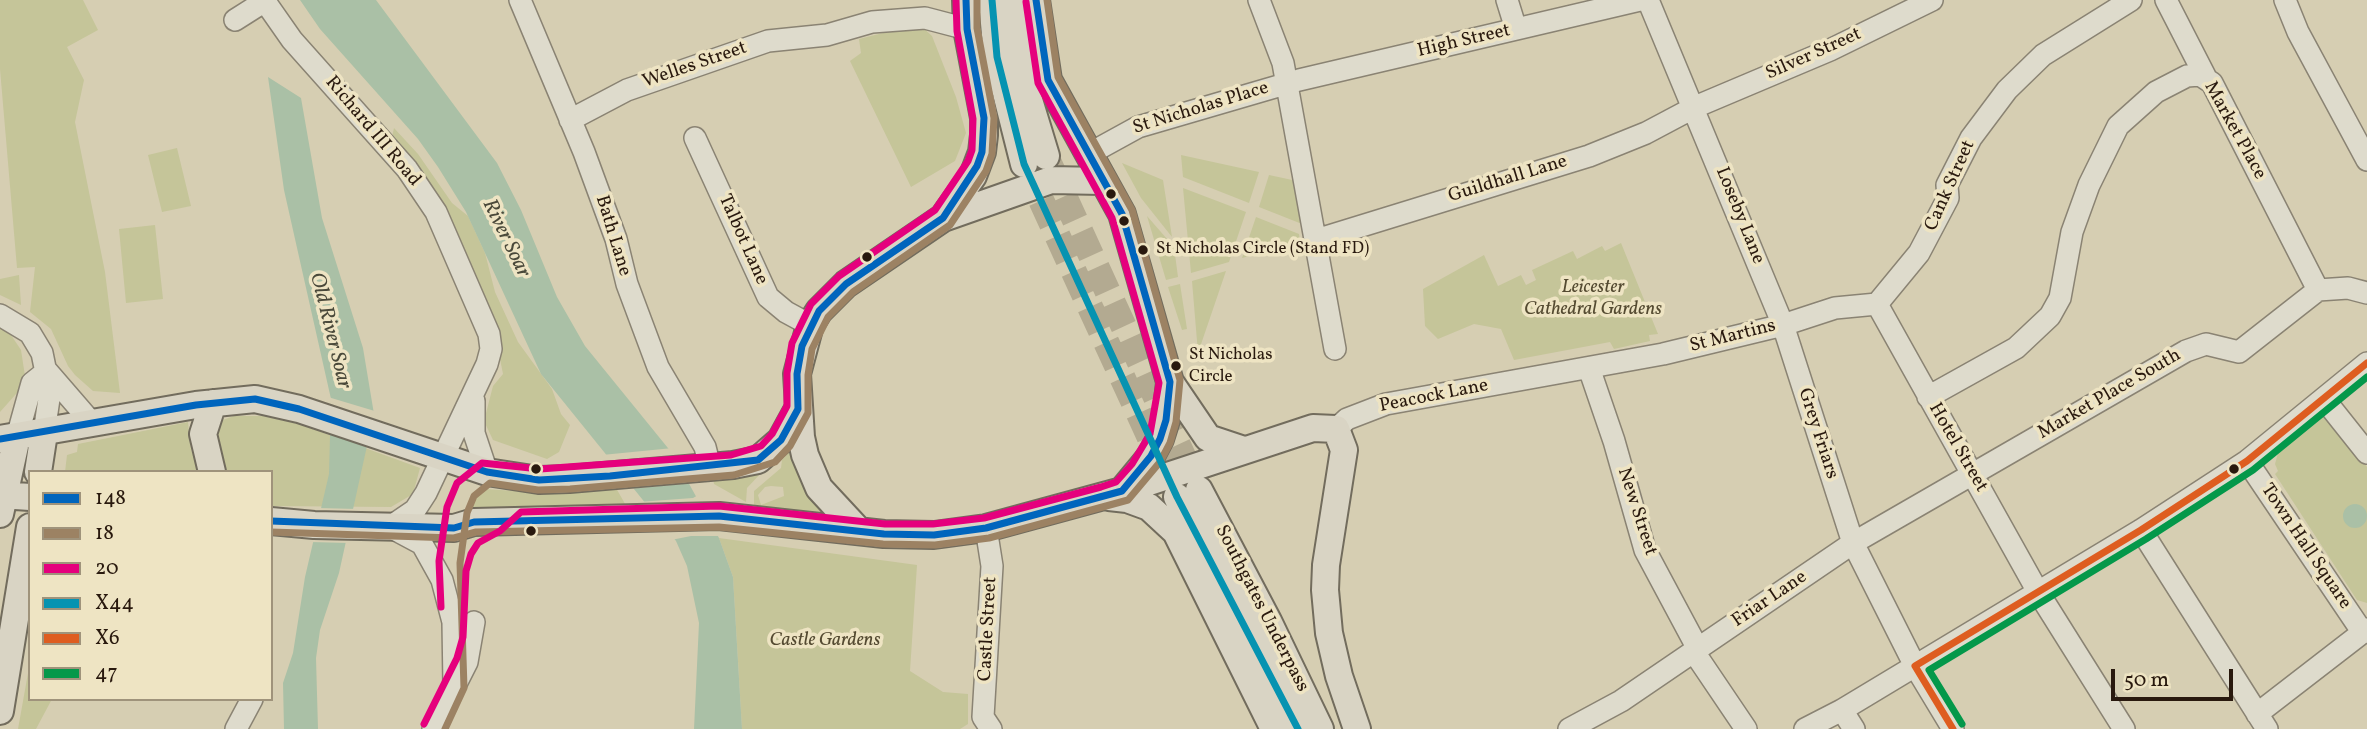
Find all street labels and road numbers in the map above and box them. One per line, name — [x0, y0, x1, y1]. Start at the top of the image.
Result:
street label: High Street — [1415, 20, 1513, 64]
street label: Silver Street — [1763, 24, 1865, 86]
street label: Welles Street — [640, 38, 750, 94]
street label: Richard III Road — [319, 72, 425, 192]
street label: St Nicholas Place — [1130, 78, 1272, 140]
street label: Market Place — [2198, 78, 2270, 184]
street label: Cank Street — [1921, 137, 1981, 235]
street label: Guildhall Lane — [1446, 151, 1570, 209]
street label: Loseby Lane — [1709, 164, 1769, 268]
street label: Talbot Lane — [712, 191, 772, 289]
street label: Bath Lane — [589, 193, 635, 279]
street label: St Martins — [1688, 315, 1778, 359]
street label: Market Place South — [2034, 345, 2186, 445]
street label: Peacock Lane — [1378, 375, 1490, 419]
street label: Grey Friars — [1792, 386, 1842, 482]
street label: Hotel Street — [1922, 399, 1992, 497]
street label: New Street — [1611, 465, 1661, 559]
street label: Town Hall Square — [2255, 480, 2355, 614]
street label: Southgates Underpass — [1209, 522, 1313, 696]
street label: Friar Lane — [1728, 567, 1812, 633]
street label: Castle Street — [975, 576, 1003, 682]

